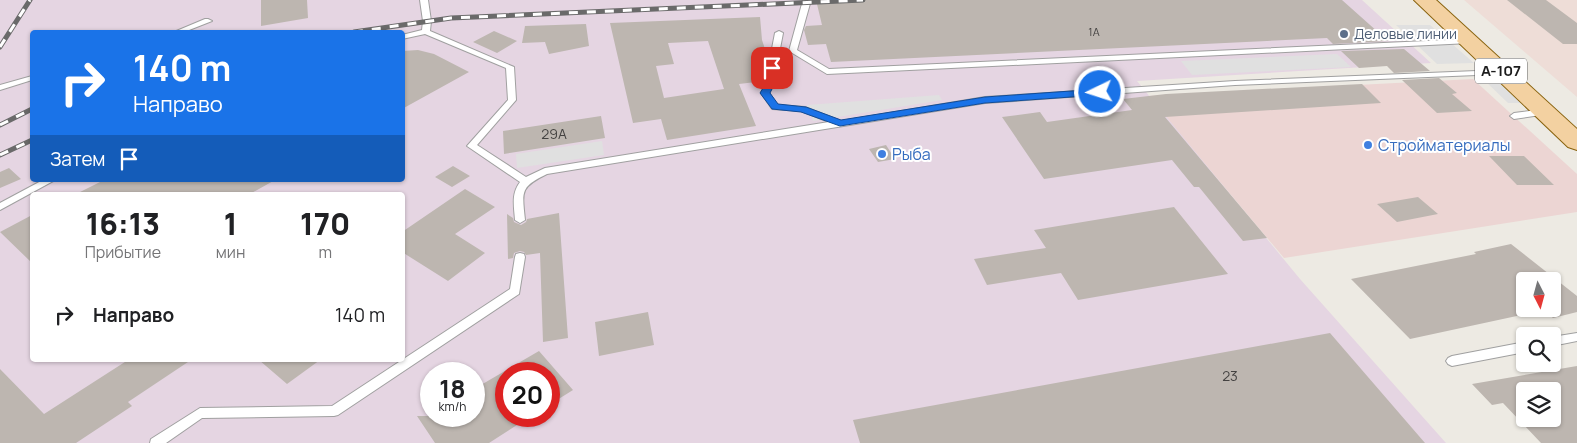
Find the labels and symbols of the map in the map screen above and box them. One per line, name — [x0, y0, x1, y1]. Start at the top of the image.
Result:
house number: 1А — [1088, 24, 1100, 39]
place label: Деловые линии — [1354, 24, 1457, 43]
marker: Деловые линии — [1338, 28, 1350, 40]
pin — [751, 47, 793, 89]
road number: А-107 — [1475, 58, 1527, 84]
position arrow — [1073, 65, 1125, 117]
house number: 29А — [541, 124, 567, 143]
place label: Стройматериалы — [1378, 134, 1510, 156]
marker: Стройматериалы — [1362, 139, 1374, 151]
place label: Рыба — [892, 143, 931, 165]
marker: Рыба — [876, 148, 888, 160]
north arrow — [1516, 272, 1561, 318]
speed limit sign: 20 — [495, 362, 560, 427]
house number: 23 — [1222, 366, 1238, 385]

